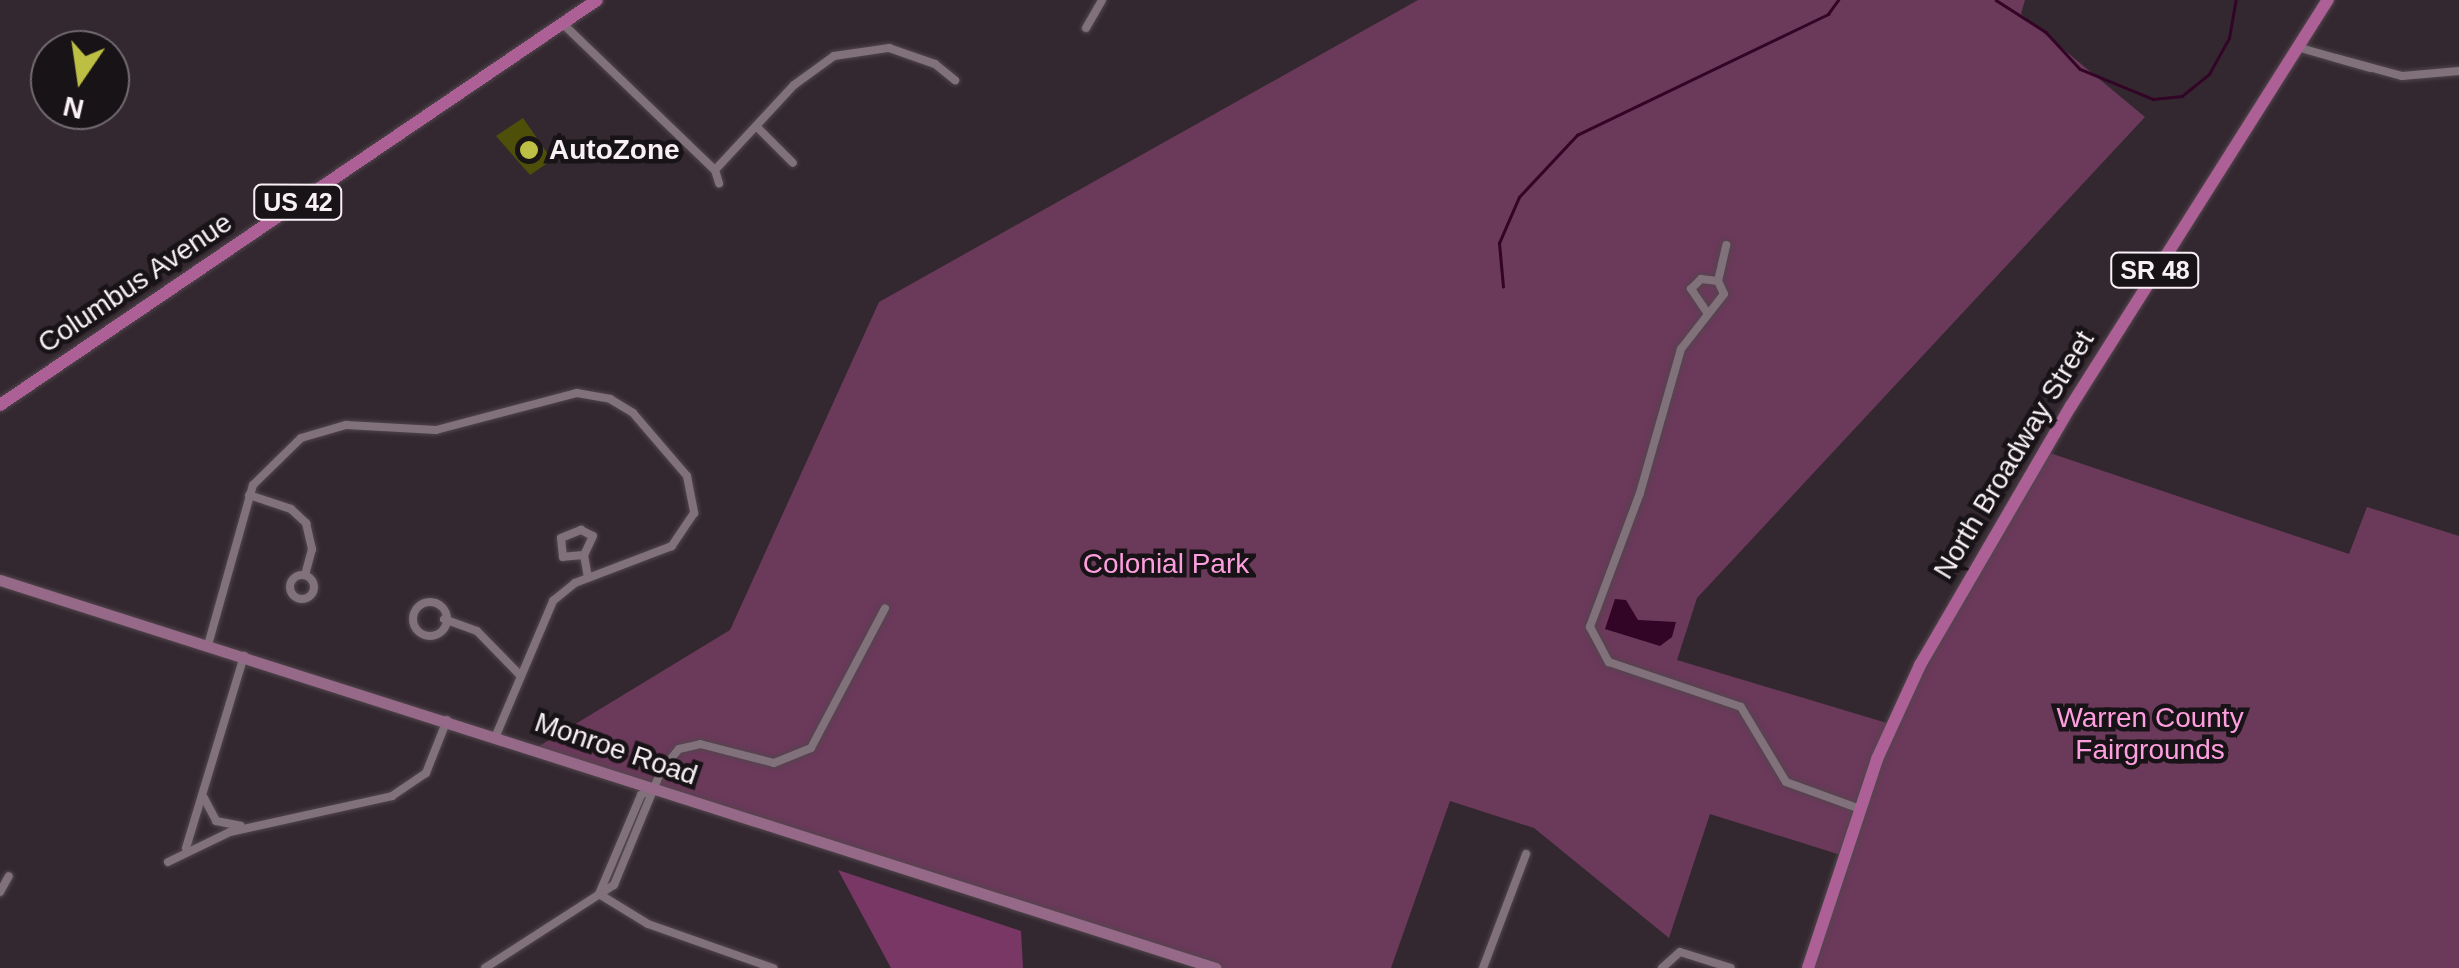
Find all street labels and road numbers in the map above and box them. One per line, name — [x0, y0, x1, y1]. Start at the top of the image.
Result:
road number: US 42 — [253, 182, 343, 222]
street label: Columbus Avenue — [31, 205, 239, 361]
road number: SR 48 — [2110, 250, 2200, 290]
street label: North Broadway Street — [1927, 325, 2101, 585]
street label: Monroe Road — [530, 705, 702, 793]

